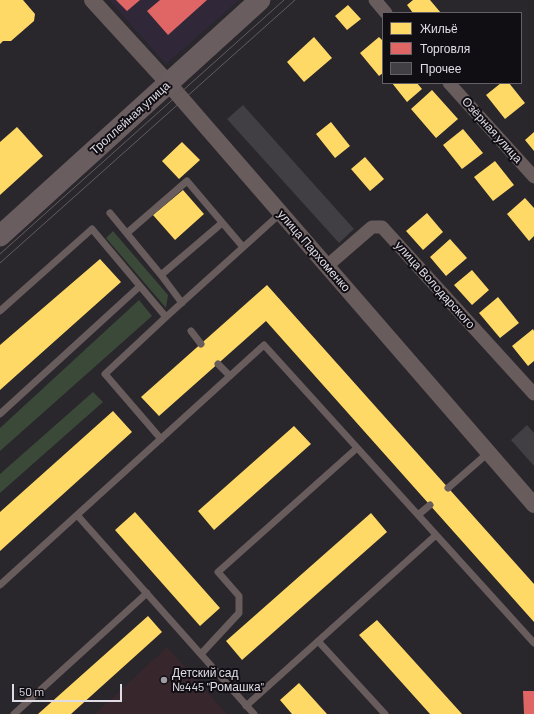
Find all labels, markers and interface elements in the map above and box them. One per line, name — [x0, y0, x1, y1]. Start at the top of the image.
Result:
legend — [382, 12, 522, 84]
text: Жильё — [420, 21, 458, 35]
text: Торговля — [420, 41, 470, 55]
text: Прочее — [420, 61, 461, 75]
street label: Троллейная улица — [87, 78, 173, 158]
street label: Озёрная улица — [459, 94, 525, 166]
street label: улица Пархоменко — [275, 207, 353, 295]
street label: улица Володарского — [392, 238, 478, 332]
place label: Детский сад №445 "Ромашка" — [172, 666, 264, 694]
marker: Детский сад №445 "Ромашка" — [159, 675, 169, 685]
scale bar — [14, 676, 124, 702]
text: 50 m — [19, 684, 44, 698]

